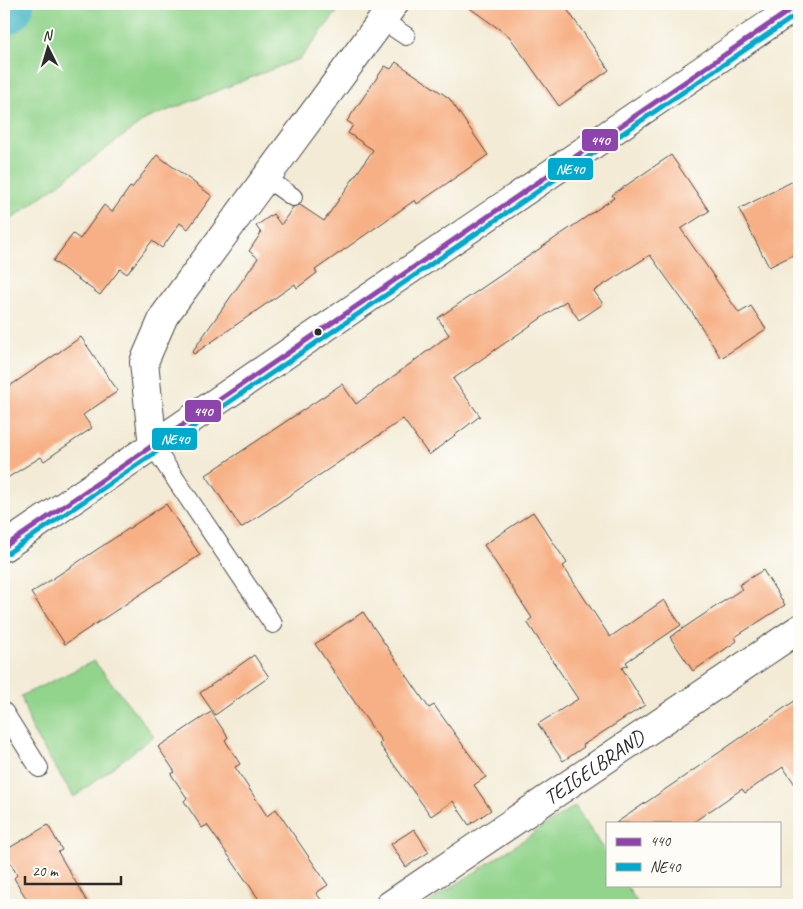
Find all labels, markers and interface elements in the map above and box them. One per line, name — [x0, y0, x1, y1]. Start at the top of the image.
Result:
north arrow — [22, 22, 72, 72]
text: N — [42, 26, 54, 44]
line badge: 440 — [581, 128, 619, 152]
text: 440 — [591, 132, 611, 149]
line badge: NE40 — [547, 157, 594, 181]
text: NE40 — [556, 161, 586, 178]
unlabelled marker — [313, 327, 323, 337]
line badge: 440 — [184, 399, 222, 423]
text: 440 — [194, 403, 214, 420]
line badge: NE40 — [151, 427, 198, 451]
text: NE40 — [161, 431, 191, 448]
street label: TEIGELBRAND — [539, 723, 651, 810]
legend — [606, 822, 780, 886]
text: 440 — [650, 832, 672, 851]
scale bar — [25, 854, 121, 886]
text: NE40 — [650, 858, 682, 877]
text: 20 m — [32, 862, 59, 881]

